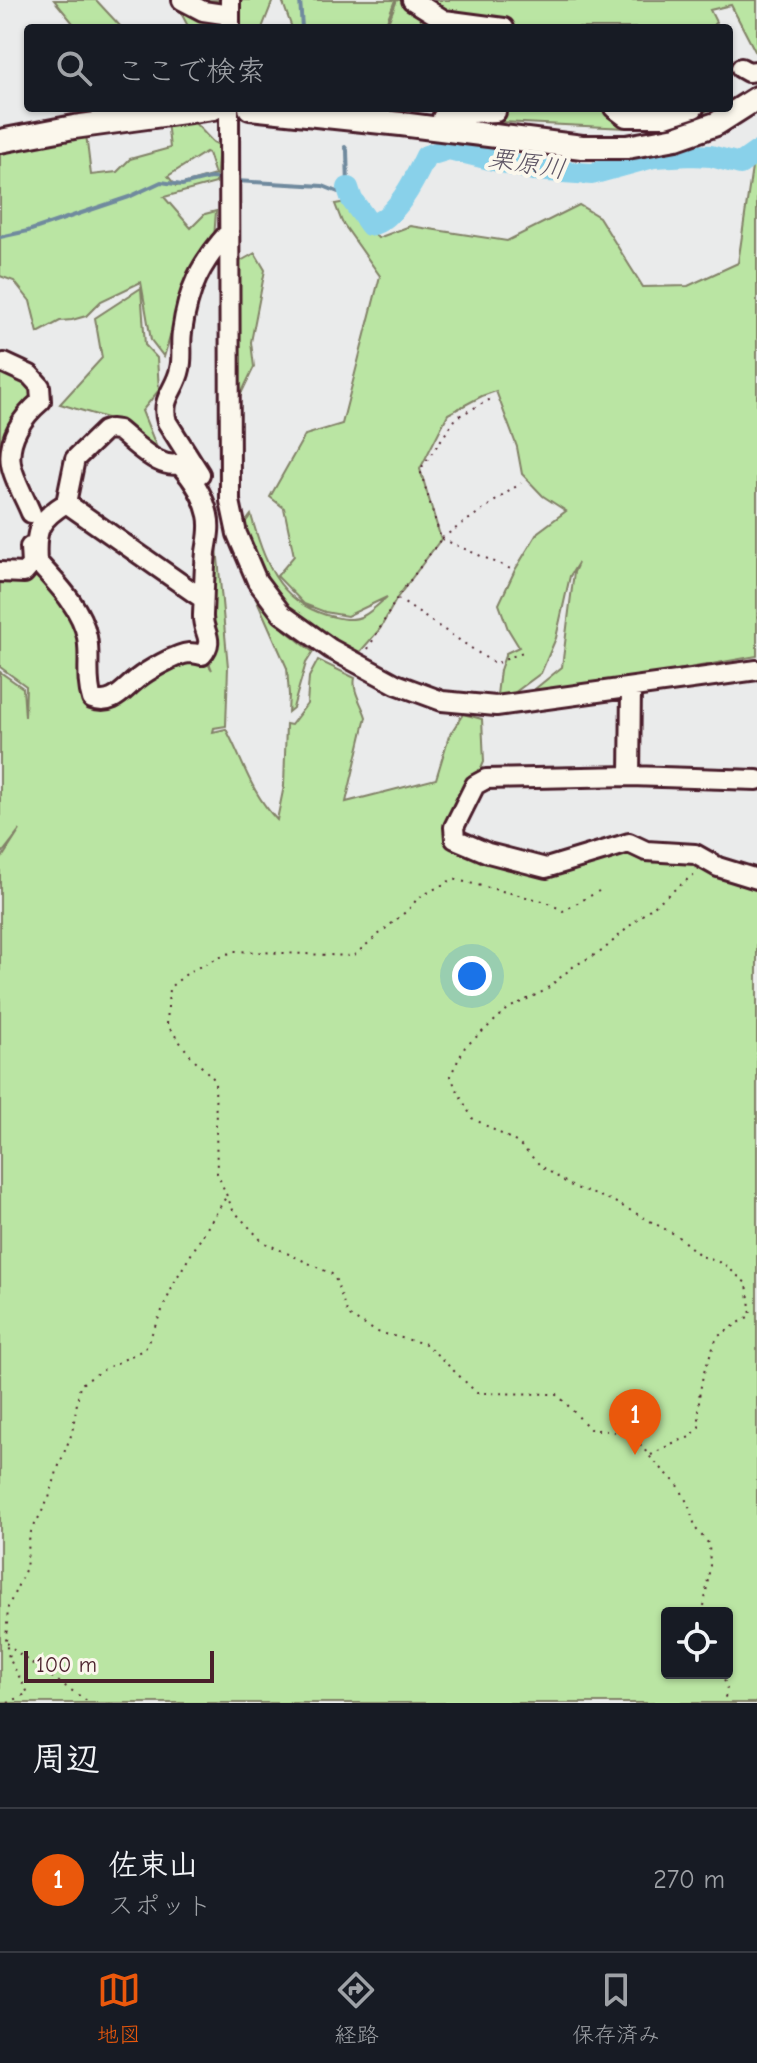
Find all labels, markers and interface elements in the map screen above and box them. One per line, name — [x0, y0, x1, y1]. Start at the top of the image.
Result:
search box — [24, 24, 733, 112]
icon: search — [52, 46, 96, 90]
text: ここで検索 — [116, 54, 266, 89]
water label: 栗原川 — [486, 143, 568, 185]
your location — [452, 956, 492, 996]
pin: 1 — [609, 1389, 661, 1455]
map controls — [661, 1607, 733, 1679]
button: locate — [661, 1607, 733, 1679]
scale bar — [24, 1647, 214, 1683]
text: 100 m — [36, 1652, 97, 1678]
text: 周辺 — [32, 1739, 100, 1779]
text: 佐束山 — [108, 1848, 198, 1883]
text: 1 — [53, 1865, 63, 1895]
text: 270 m — [653, 1865, 725, 1895]
text: スポット — [108, 1891, 212, 1921]
tab: 地図 — [97, 1968, 141, 2048]
tab: 経路 — [334, 1968, 378, 2048]
tab: 保存済み — [572, 1968, 660, 2048]

